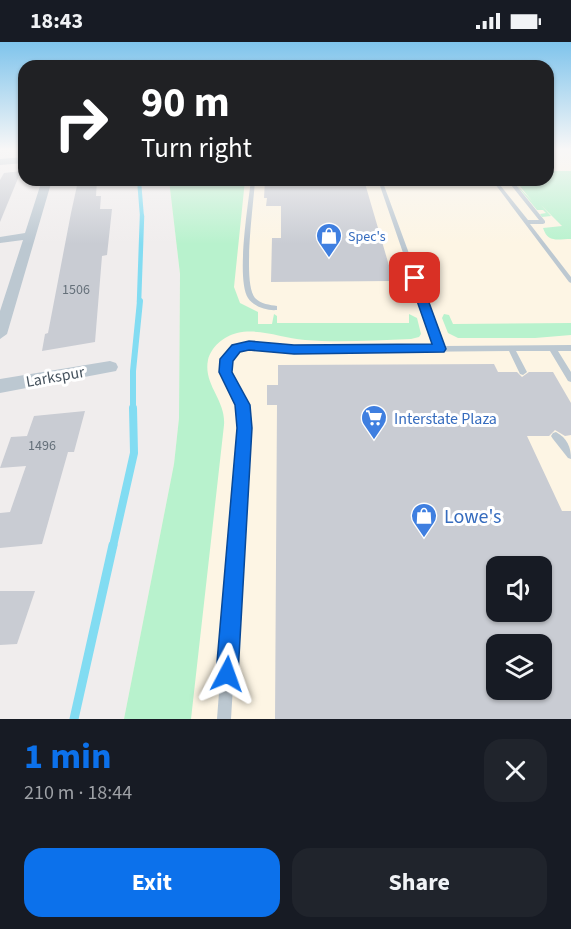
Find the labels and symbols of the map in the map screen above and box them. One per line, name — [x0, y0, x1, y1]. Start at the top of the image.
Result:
shop icon: Spec's — [314, 221, 344, 259]
place label: Spec's — [348, 227, 386, 247]
pin — [389, 252, 440, 303]
house number: 1506 — [62, 280, 90, 300]
street label: Larkspur — [24, 361, 87, 393]
supermarket icon: Interstate Plaza — [359, 403, 389, 441]
place label: Interstate Plaza — [394, 408, 497, 430]
house number: 1496 — [28, 436, 56, 456]
shop icon: Lowe's — [409, 501, 439, 539]
place label: Lowe's — [444, 503, 501, 531]
position arrow — [195, 642, 259, 706]

